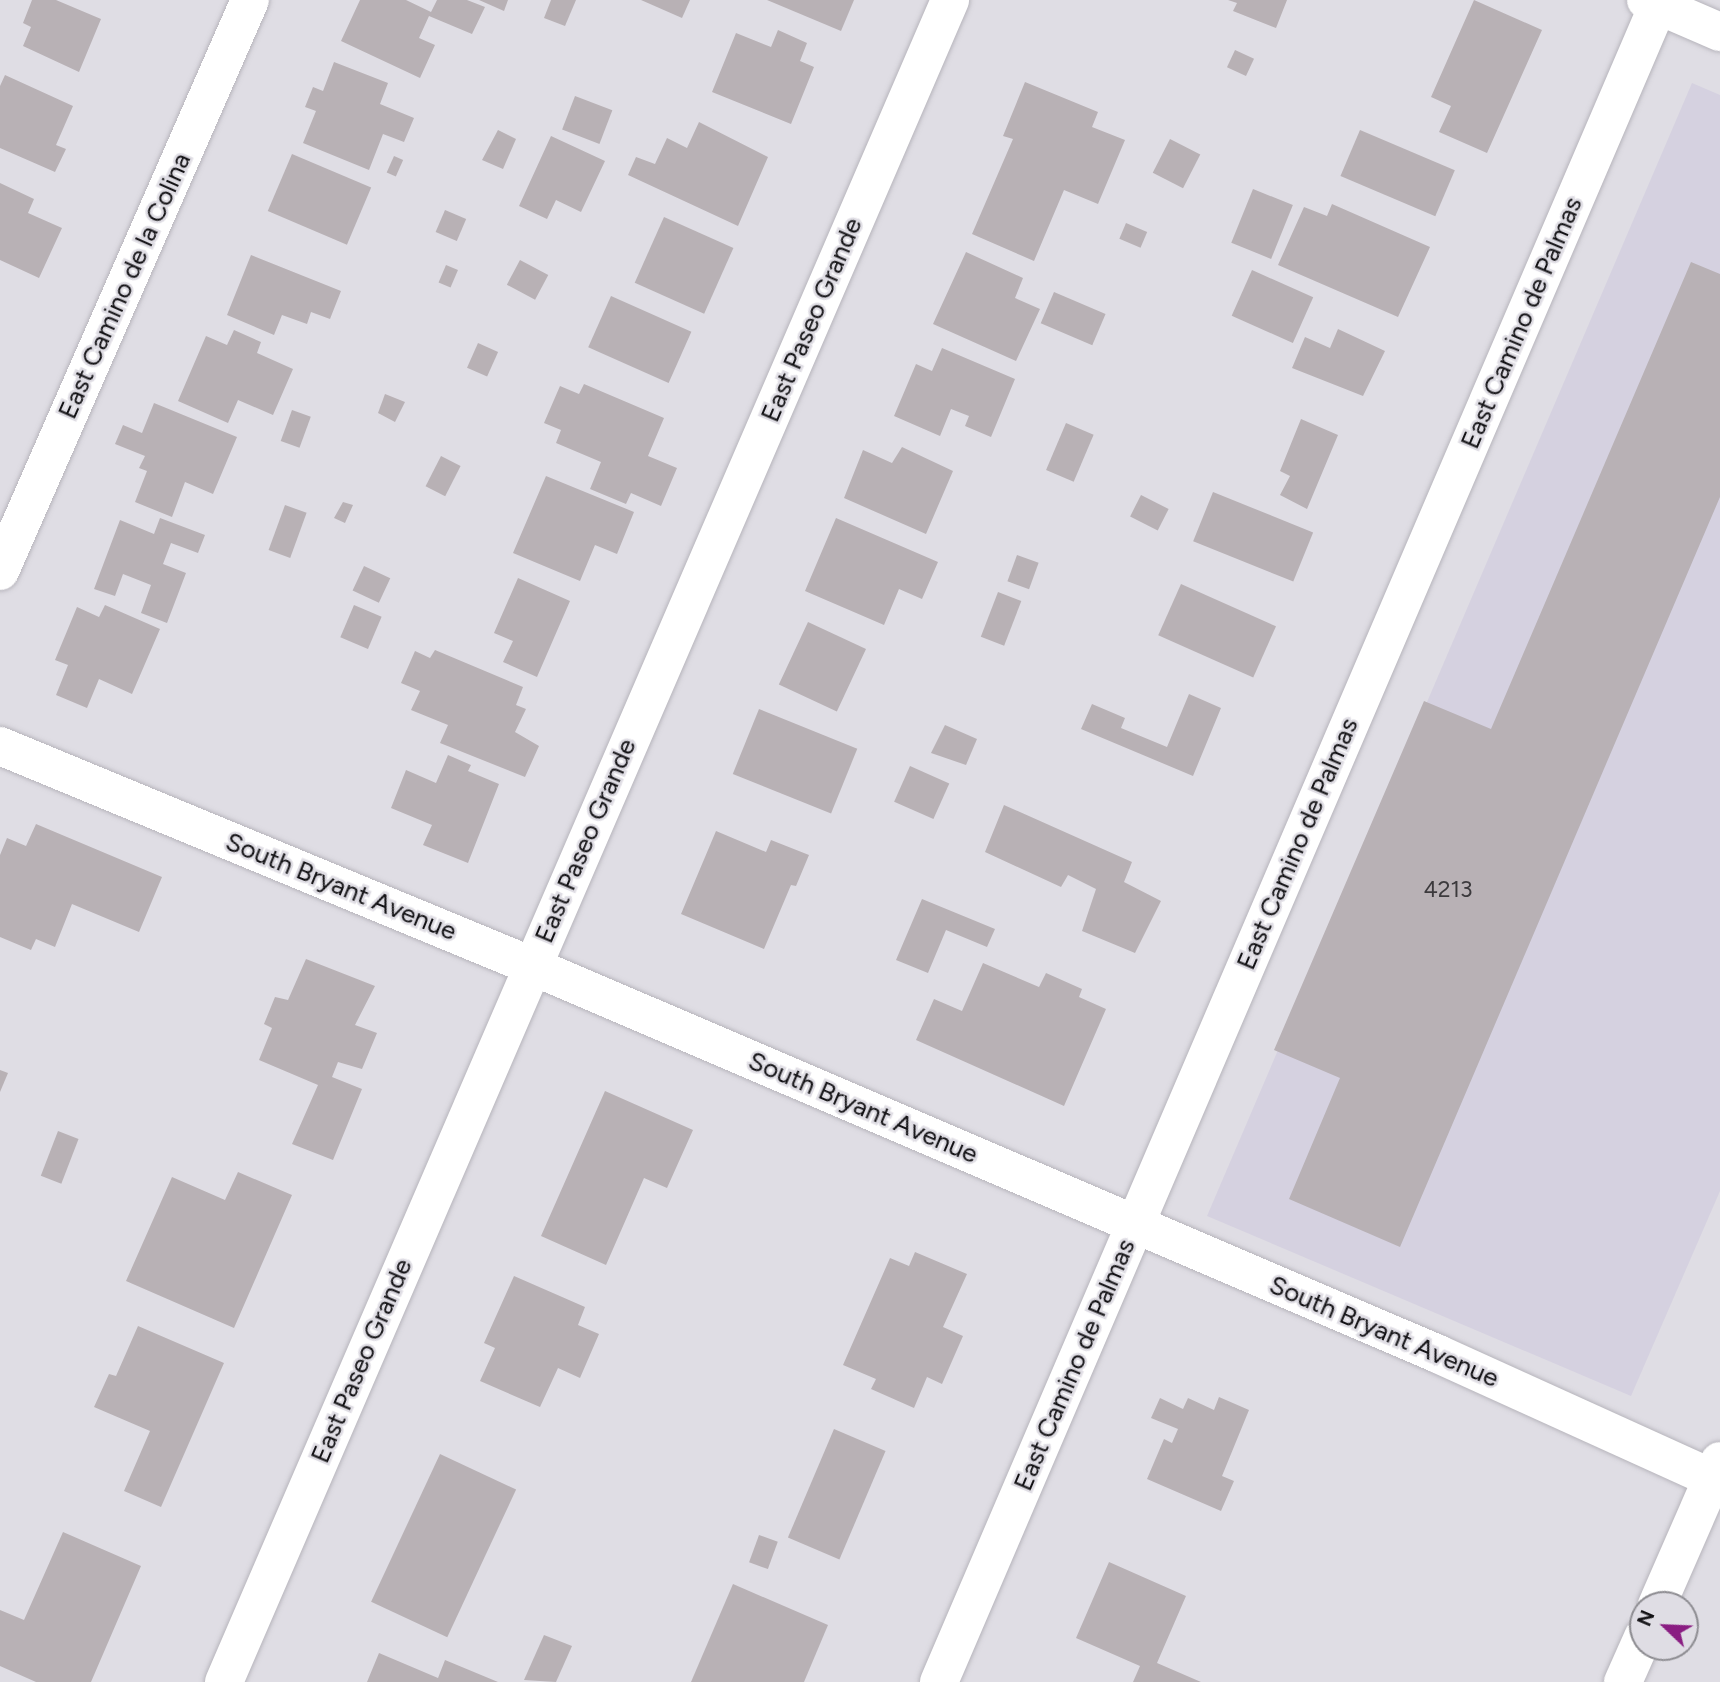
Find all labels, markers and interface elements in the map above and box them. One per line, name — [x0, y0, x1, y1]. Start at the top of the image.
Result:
street label: East Camino de la Colina — [52, 148, 198, 424]
street label: East Camino de Palmas — [1455, 192, 1589, 454]
street label: East Paseo Grande — [755, 213, 869, 427]
street label: East Camino de Palmas — [1231, 713, 1365, 975]
street label: East Paseo Grande — [529, 734, 643, 948]
street label: South Bryant Avenue — [221, 826, 461, 948]
house number: 4213 — [1423, 875, 1473, 903]
street label: South Bryant Avenue — [744, 1046, 982, 1170]
street label: East Camino de Palmas — [1008, 1234, 1142, 1496]
street label: East Paseo Grande — [305, 1254, 419, 1468]
street label: South Bryant Avenue — [1265, 1270, 1503, 1394]
north arrow — [1629, 1591, 1699, 1661]
text: N — [1633, 1607, 1660, 1630]

